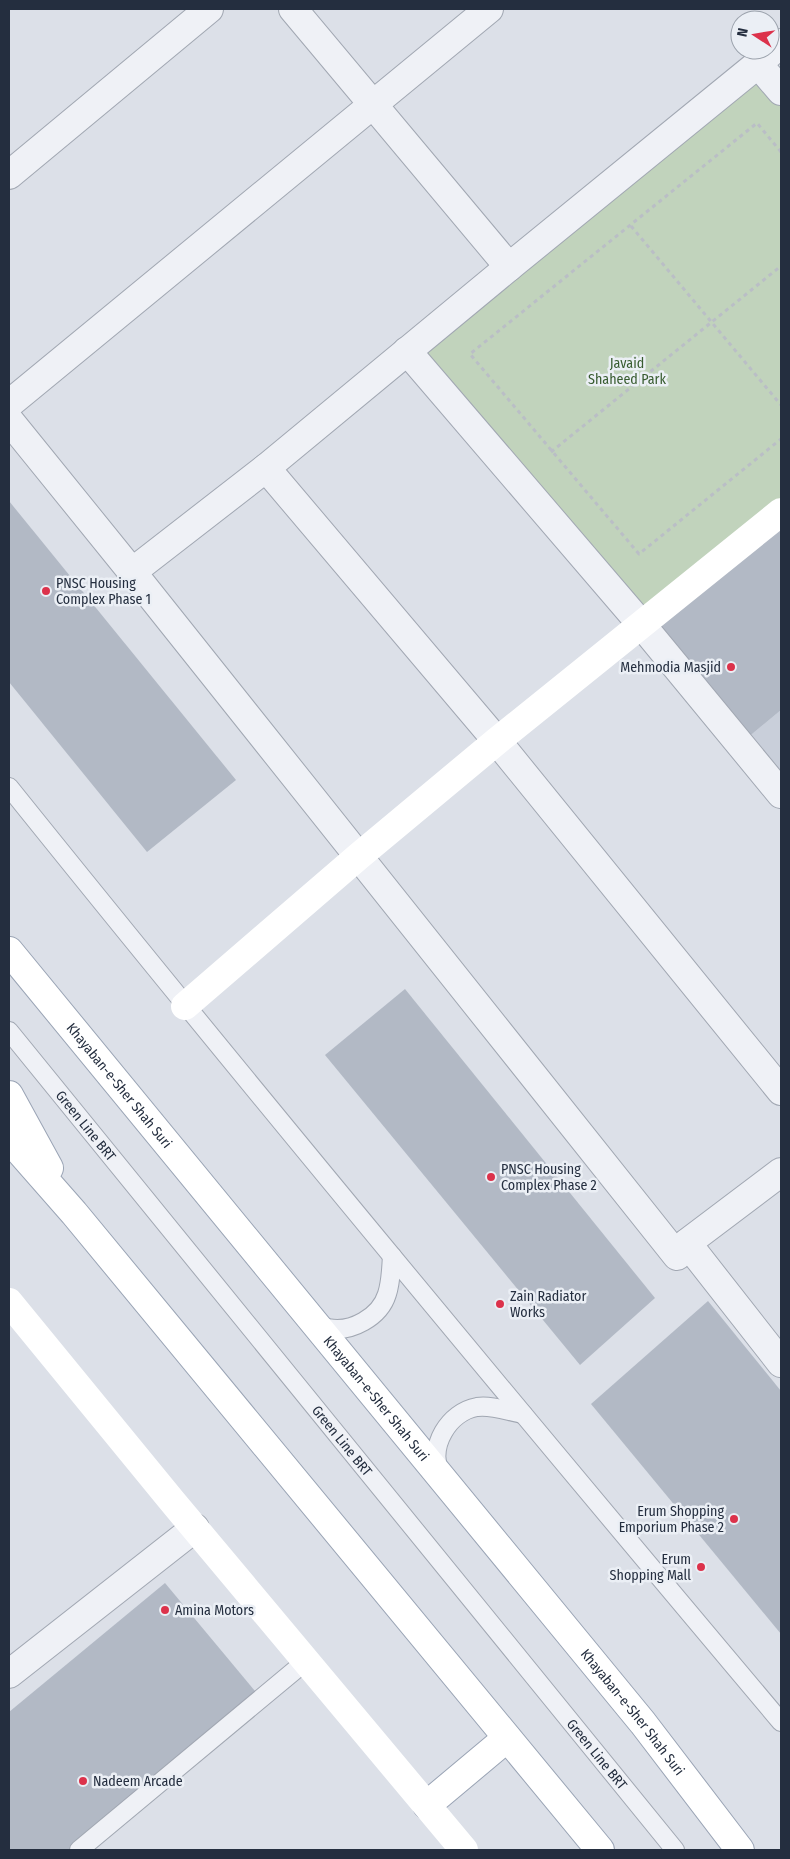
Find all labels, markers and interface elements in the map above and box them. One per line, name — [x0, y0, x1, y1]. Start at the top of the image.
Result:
north arrow — [730, 10, 780, 60]
text: N — [734, 27, 752, 38]
park label: Javaid Shaheed Park — [588, 355, 666, 388]
place label: PNSC Housing Complex Phase 1 — [56, 575, 151, 608]
marker: PNSC Housing Complex Phase 1 — [40, 585, 52, 597]
place label: Mehmodia Masjid — [620, 659, 721, 676]
marker: Mehmodia Masjid — [725, 661, 737, 673]
street label: Khayaban-e-Sher Shah Suri — [63, 1020, 176, 1151]
street label: Green Line BRT — [52, 1087, 120, 1165]
place label: PNSC Housing Complex Phase 2 — [501, 1161, 597, 1194]
marker: PNSC Housing Complex Phase 2 — [485, 1171, 497, 1183]
place label: Zain Radiator Works — [510, 1288, 586, 1321]
marker: Zain Radiator Works — [494, 1298, 506, 1310]
street label: Khayaban-e-Sher Shah Suri — [320, 1332, 433, 1464]
street label: Green Line BRT — [308, 1402, 376, 1480]
place label: Erum Shopping Emporium Phase 2 — [619, 1503, 724, 1536]
marker: Erum Shopping Emporium Phase 2 — [728, 1513, 740, 1525]
place label: Erum Shopping Mall — [610, 1551, 691, 1584]
marker: Erum Shopping Mall — [695, 1561, 707, 1573]
place label: Amina Motors — [175, 1602, 254, 1619]
marker: Amina Motors — [159, 1604, 171, 1616]
street label: Khayaban-e-Sher Shah Suri — [577, 1645, 688, 1779]
street label: Green Line BRT — [563, 1715, 631, 1793]
place label: Nadeem Arcade — [93, 1773, 183, 1790]
marker: Nadeem Arcade — [77, 1775, 89, 1787]

